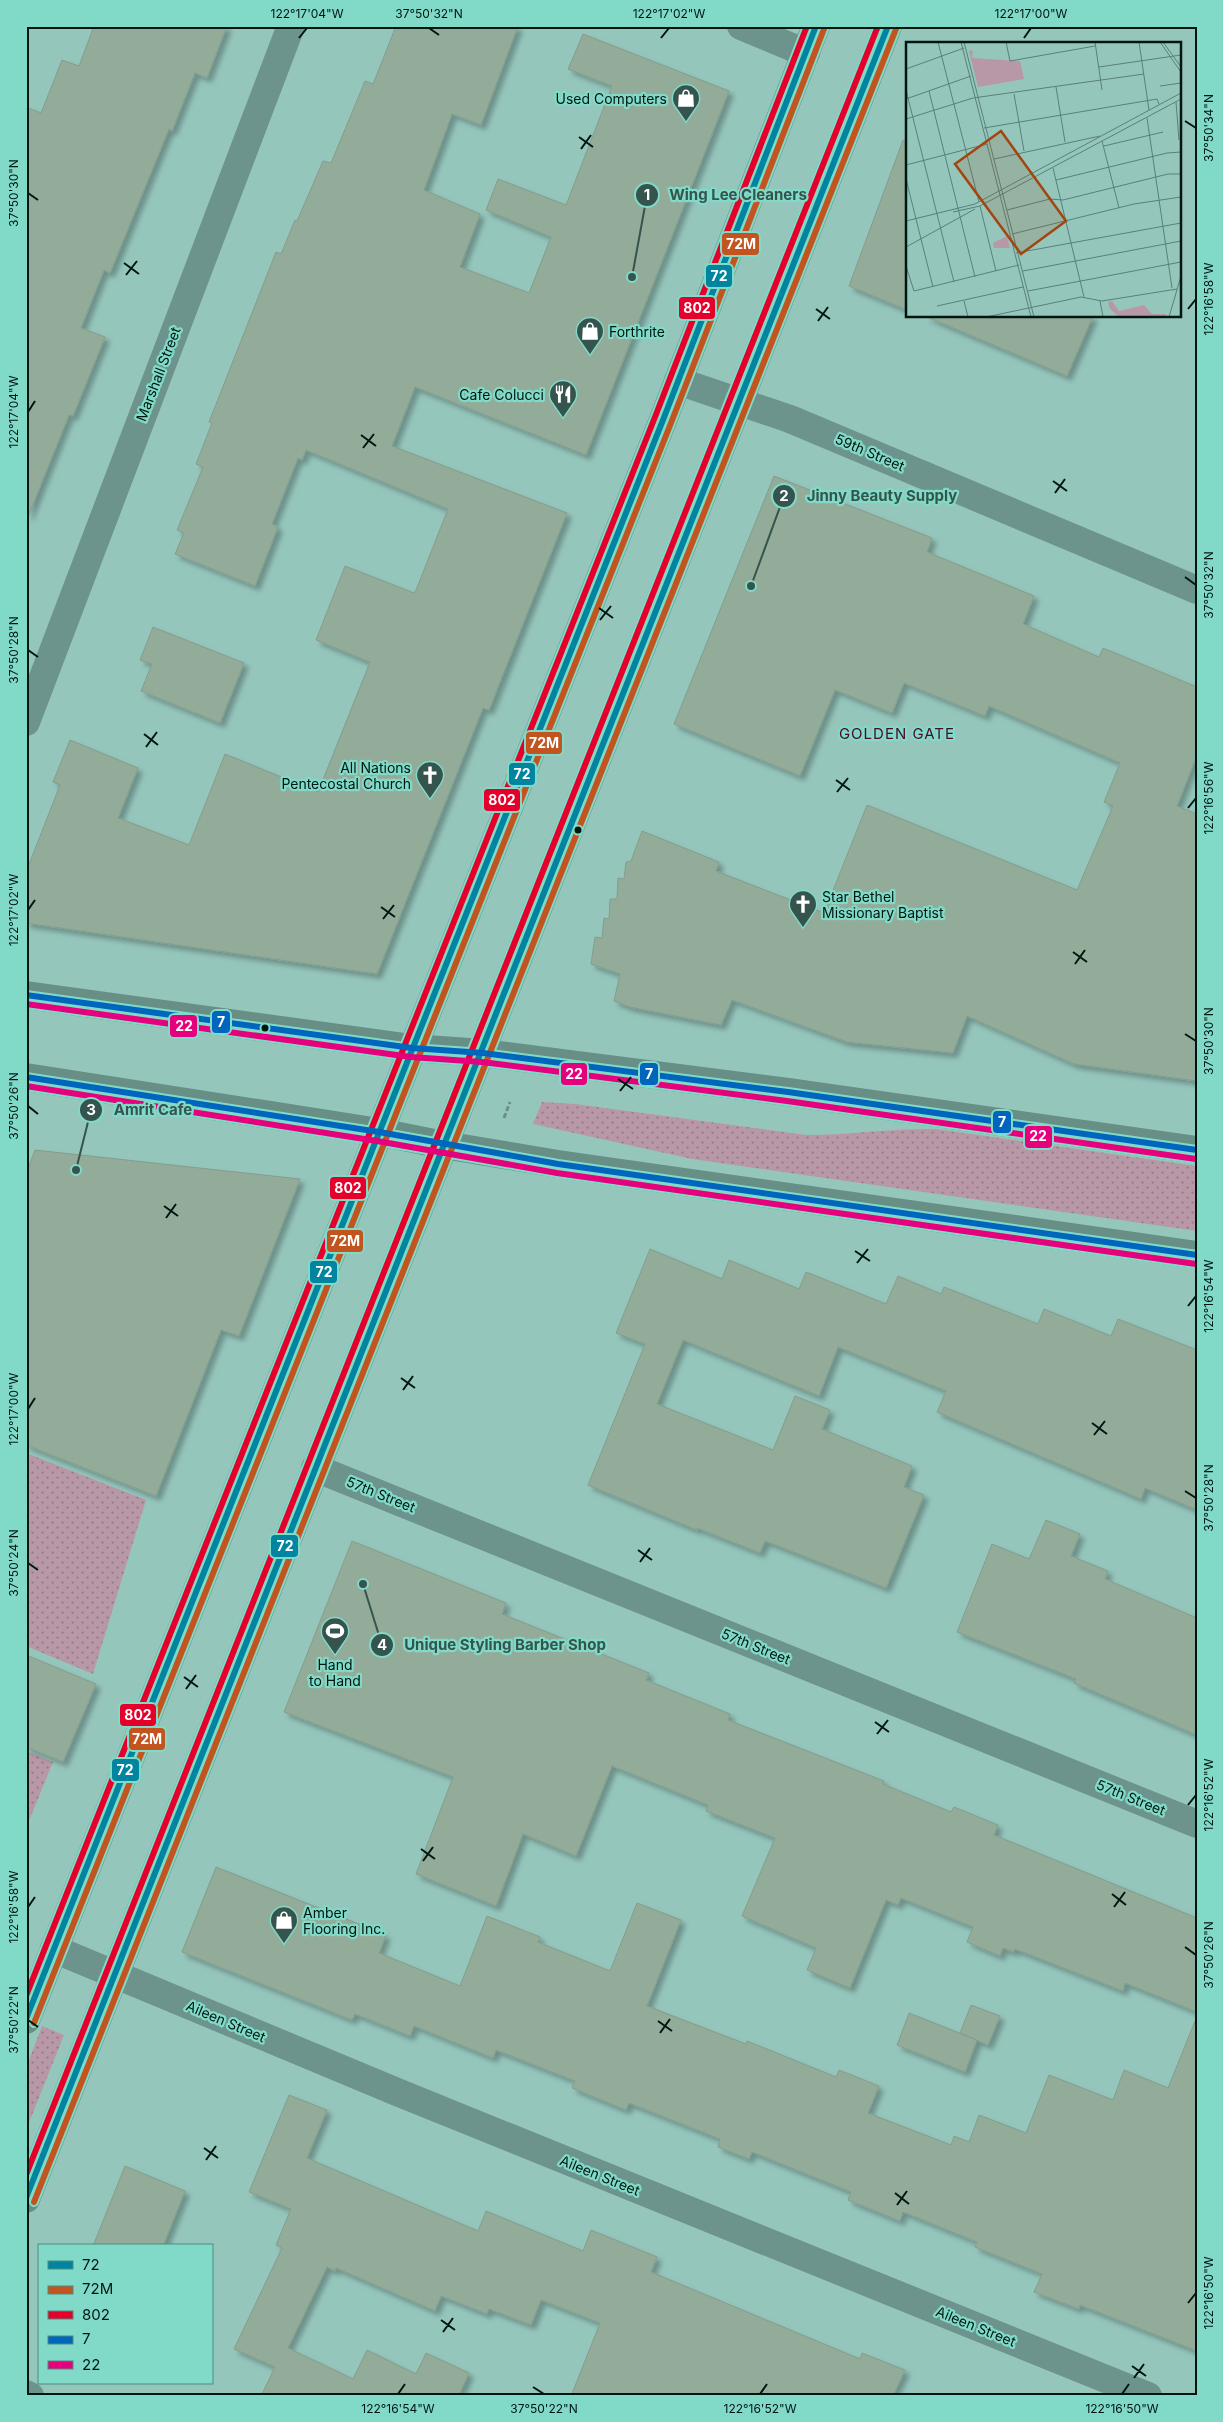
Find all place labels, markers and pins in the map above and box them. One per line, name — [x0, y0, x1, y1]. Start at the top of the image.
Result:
shop icon: Used Computers — [671, 83, 701, 122]
place label: Used Computers — [556, 90, 667, 107]
callout: Wing Lee Cleaners — [634, 180, 817, 210]
shop icon: Forthrite — [575, 316, 605, 355]
place label: Forthrite — [609, 323, 665, 340]
restaurant icon: Cafe Colucci — [548, 379, 578, 418]
place label: Cafe Colucci — [459, 386, 544, 403]
callout: Jinny Beauty Supply — [772, 481, 967, 511]
place label: All Nations Pentecostal Church — [281, 759, 411, 792]
church icon: All Nations Pentecostal Church — [415, 760, 445, 799]
unlabelled marker — [573, 825, 583, 835]
place label: Star Bethel Missionary Baptist — [822, 888, 944, 921]
church icon: Star Bethel Missionary Baptist — [788, 889, 818, 928]
unlabelled marker — [260, 1023, 270, 1033]
callout: Amrit Cafe — [79, 1095, 202, 1125]
sports icon: Hand to Hand — [320, 1616, 350, 1655]
callout: Unique Styling Barber Shop — [369, 1630, 616, 1660]
place label: Hand to Hand — [309, 1656, 361, 1689]
place label: Amber Flooring Inc. — [303, 1904, 385, 1937]
shop icon: Amber Flooring Inc. — [269, 1905, 299, 1944]

